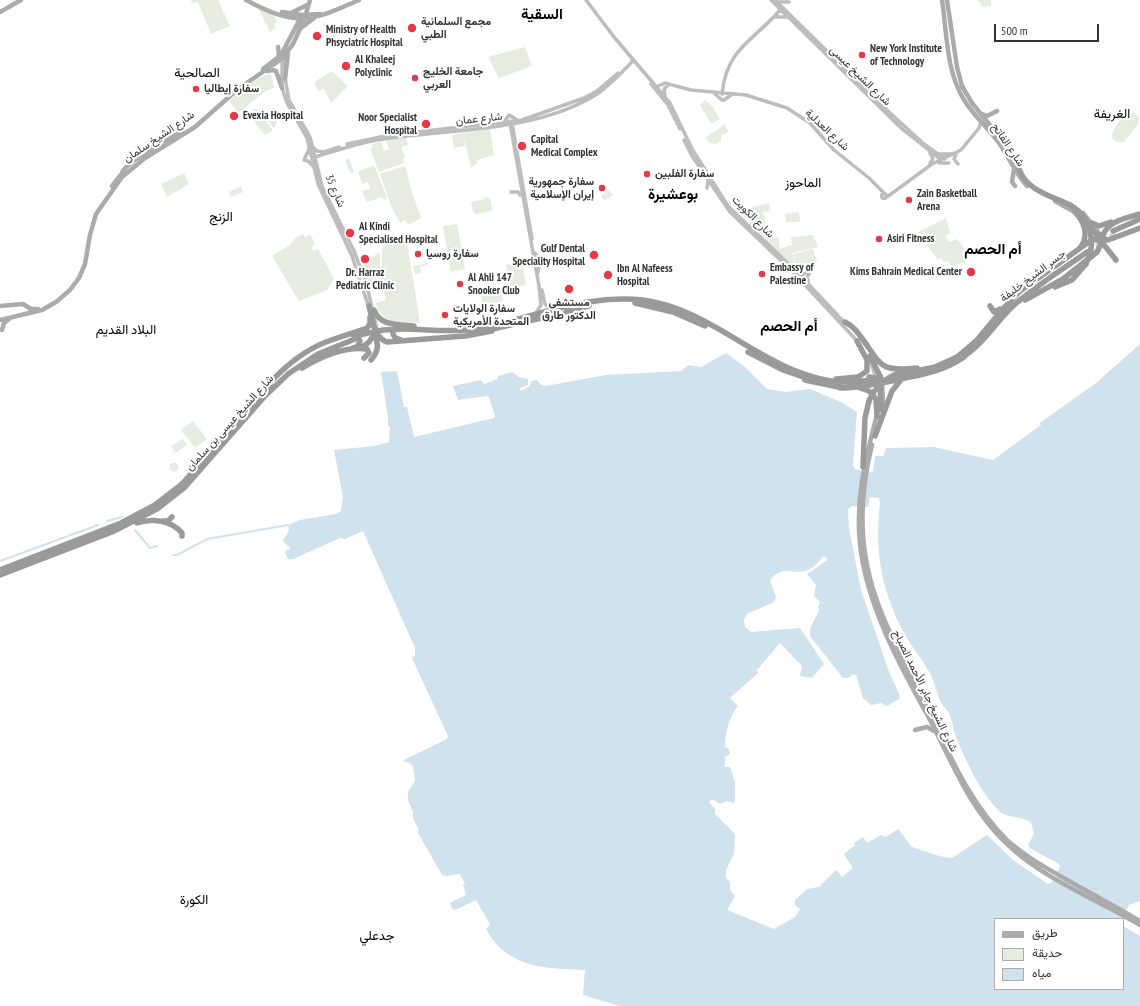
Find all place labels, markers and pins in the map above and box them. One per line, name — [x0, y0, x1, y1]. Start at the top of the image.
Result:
place label: مجمع السلمانية الطبي — [421, 15, 491, 41]
marker: مجمع السلمانية الطبي — [406, 22, 418, 34]
place label: Ministry of Health Phsyciatric Hospital — [326, 23, 403, 49]
marker: Ministry of Health Phsyciatric Hospital — [311, 30, 323, 42]
place label: New York Institute of Technology — [870, 42, 942, 68]
marker: New York Institute of Technology — [857, 50, 867, 60]
place label: Al Khaleej Polyclinic — [355, 53, 395, 79]
marker: Al Khaleej Polyclinic — [340, 60, 352, 72]
place label: جامعة الخليج العربي — [423, 65, 483, 91]
marker: جامعة الخليج العربي — [410, 73, 420, 83]
place label: سفارة إيطاليا — [204, 82, 259, 96]
marker: سفارة إيطاليا — [191, 84, 201, 94]
place label: Evexia Hospital — [243, 109, 303, 123]
marker: Evexia Hospital — [228, 110, 240, 122]
place label: Noor Specialist Hospital — [358, 111, 417, 137]
marker: Noor Specialist Hospital — [420, 118, 432, 130]
place label: Capital Medical Complex — [531, 133, 598, 159]
marker: Capital Medical Complex — [516, 140, 528, 152]
place label: سفارة الفلبين — [655, 167, 714, 181]
marker: سفارة الفلبين — [642, 169, 652, 179]
place label: سفارة جمهورية إيران الإسلامية — [528, 175, 594, 201]
marker: سفارة جمهورية إيران الإسلامية — [597, 183, 607, 193]
place label: Zain Basketball Arena — [917, 187, 977, 213]
marker: Zain Basketball Arena — [904, 195, 914, 205]
place label: Al Kindi Specialised Hospital — [359, 220, 438, 246]
marker: Al Kindi Specialised Hospital — [344, 227, 356, 239]
place label: Asiri Fitness — [887, 232, 934, 246]
marker: Asiri Fitness — [874, 234, 884, 244]
place label: Gulf Dental Speciality Hospital — [512, 242, 585, 268]
place label: سفارة روسيا — [426, 247, 479, 261]
marker: سفارة روسيا — [413, 249, 423, 259]
marker: Gulf Dental Speciality Hospital — [588, 249, 600, 261]
marker: Dr. Harraz Pediatric Clinic — [359, 253, 371, 265]
place label: Embassy of Palestine — [770, 261, 814, 287]
place label: Ibn Al Nafeess Hospital — [617, 262, 673, 288]
place label: Kims Bahrain Medical Center — [850, 265, 962, 279]
place label: Dr. Harraz Pediatric Clinic — [336, 266, 394, 292]
marker: Kims Bahrain Medical Center — [965, 266, 977, 278]
marker: Ibn Al Nafeess Hospital — [602, 269, 614, 281]
marker: Embassy of Palestine — [757, 269, 767, 279]
place label: Al Ahli 147 Snooker Club — [468, 271, 520, 297]
marker: Al Ahli 147 Snooker Club — [455, 279, 465, 289]
marker: مستشفى الدكتور طارق — [563, 283, 575, 295]
place label: مستشفى الدكتور طارق — [542, 296, 596, 322]
place label: سفارة الولايات المتحدة الأمريكية — [453, 302, 529, 328]
marker: سفارة الولايات المتحدة الأمريكية — [440, 310, 450, 320]

